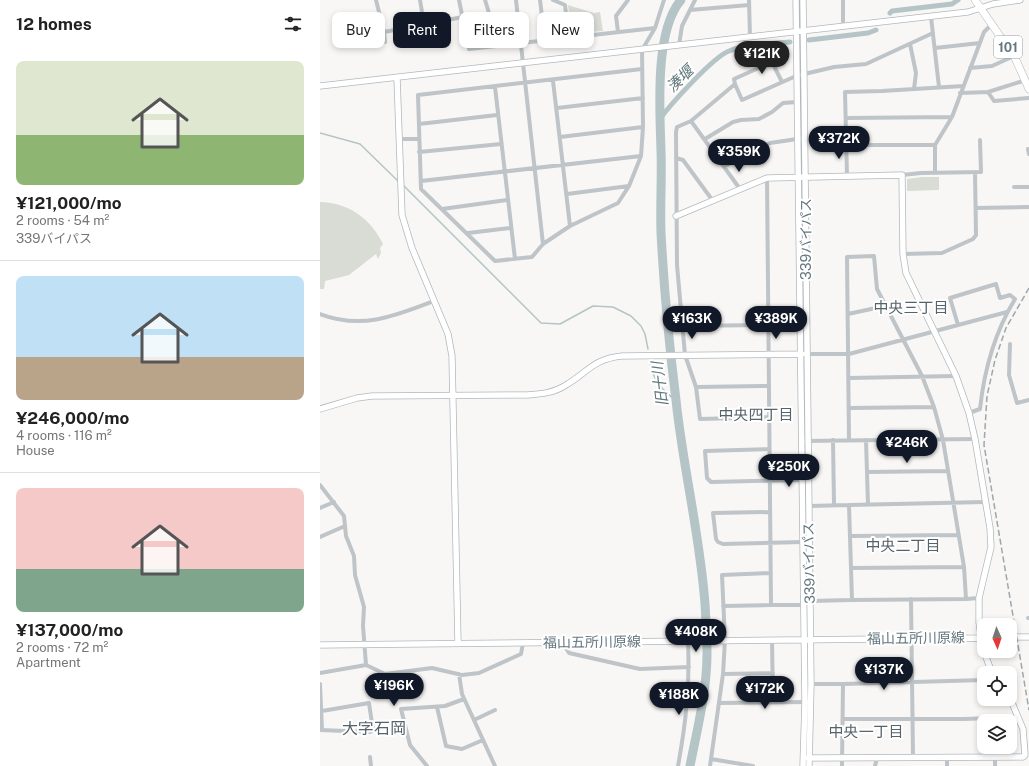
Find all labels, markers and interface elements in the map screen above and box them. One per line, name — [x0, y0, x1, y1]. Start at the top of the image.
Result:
chip: Buy — [332, 12, 385, 48]
chip: Rent — [393, 12, 451, 48]
chip: Filters — [459, 12, 529, 48]
chip: New — [537, 12, 594, 48]
icon: filters — [282, 13, 304, 35]
text: 12 homes — [16, 14, 92, 34]
road number: 101 — [994, 36, 1022, 58]
pin: ¥121K — [734, 41, 790, 75]
text: ¥121K — [743, 46, 781, 61]
water label: 湊堰 — [663, 60, 698, 95]
icon: home — [124, 87, 196, 159]
pin: ¥372K — [811, 126, 867, 160]
text: ¥372K — [818, 131, 860, 146]
pin: ¥359K — [711, 139, 767, 173]
text: ¥359K — [717, 144, 761, 159]
text: ¥121,000/mo — [16, 193, 122, 213]
street label: 339バイパス — [798, 198, 814, 280]
text: 2 rooms · 54 m² — [16, 213, 109, 228]
text: 339バイパス — [16, 231, 92, 246]
district label: 中央三丁目 — [873, 299, 949, 316]
icon: home — [124, 302, 196, 374]
pin: ¥163K — [664, 306, 720, 340]
pin: ¥389K — [748, 306, 804, 340]
text: ¥163K — [672, 311, 712, 326]
text: ¥389K — [754, 311, 798, 326]
water label: 旧十川 — [648, 359, 671, 407]
district label: 中央四丁目 — [718, 406, 794, 423]
text: ¥246,000/mo — [16, 408, 129, 428]
text: 4 rooms · 116 m² — [16, 428, 112, 443]
pin: ¥246K — [879, 430, 935, 464]
text: ¥246K — [885, 435, 929, 450]
text: House — [16, 443, 55, 458]
pin: ¥250K — [761, 454, 817, 488]
text: ¥250K — [767, 459, 811, 474]
icon: home — [124, 514, 196, 586]
street label: 339バイパス — [800, 522, 818, 604]
district label: 中央二丁目 — [865, 537, 941, 554]
north arrow — [977, 618, 1017, 658]
map controls — [977, 618, 1017, 754]
pin: ¥408K — [668, 619, 724, 653]
text: ¥137,000/mo — [16, 620, 123, 640]
text: ¥408K — [674, 624, 718, 639]
street label: 福山五所川原線 — [867, 629, 965, 647]
street label: 福山五所川原線 — [543, 633, 641, 651]
text: 2 rooms · 72 m² — [16, 640, 108, 655]
text: Apartment — [16, 655, 81, 670]
pin: ¥137K — [856, 657, 912, 691]
text: ¥137K — [864, 662, 904, 677]
button: locate — [977, 666, 1017, 706]
pin: ¥196K — [366, 673, 422, 707]
pin: ¥172K — [737, 676, 793, 710]
text: ¥196K — [374, 678, 414, 693]
text: ¥172K — [745, 681, 785, 696]
pin: ¥188K — [651, 682, 707, 716]
text: ¥188K — [659, 687, 699, 702]
button: layers — [977, 714, 1017, 754]
district label: 大字石岡 — [342, 719, 406, 738]
district label: 中央一丁目 — [828, 723, 904, 740]

